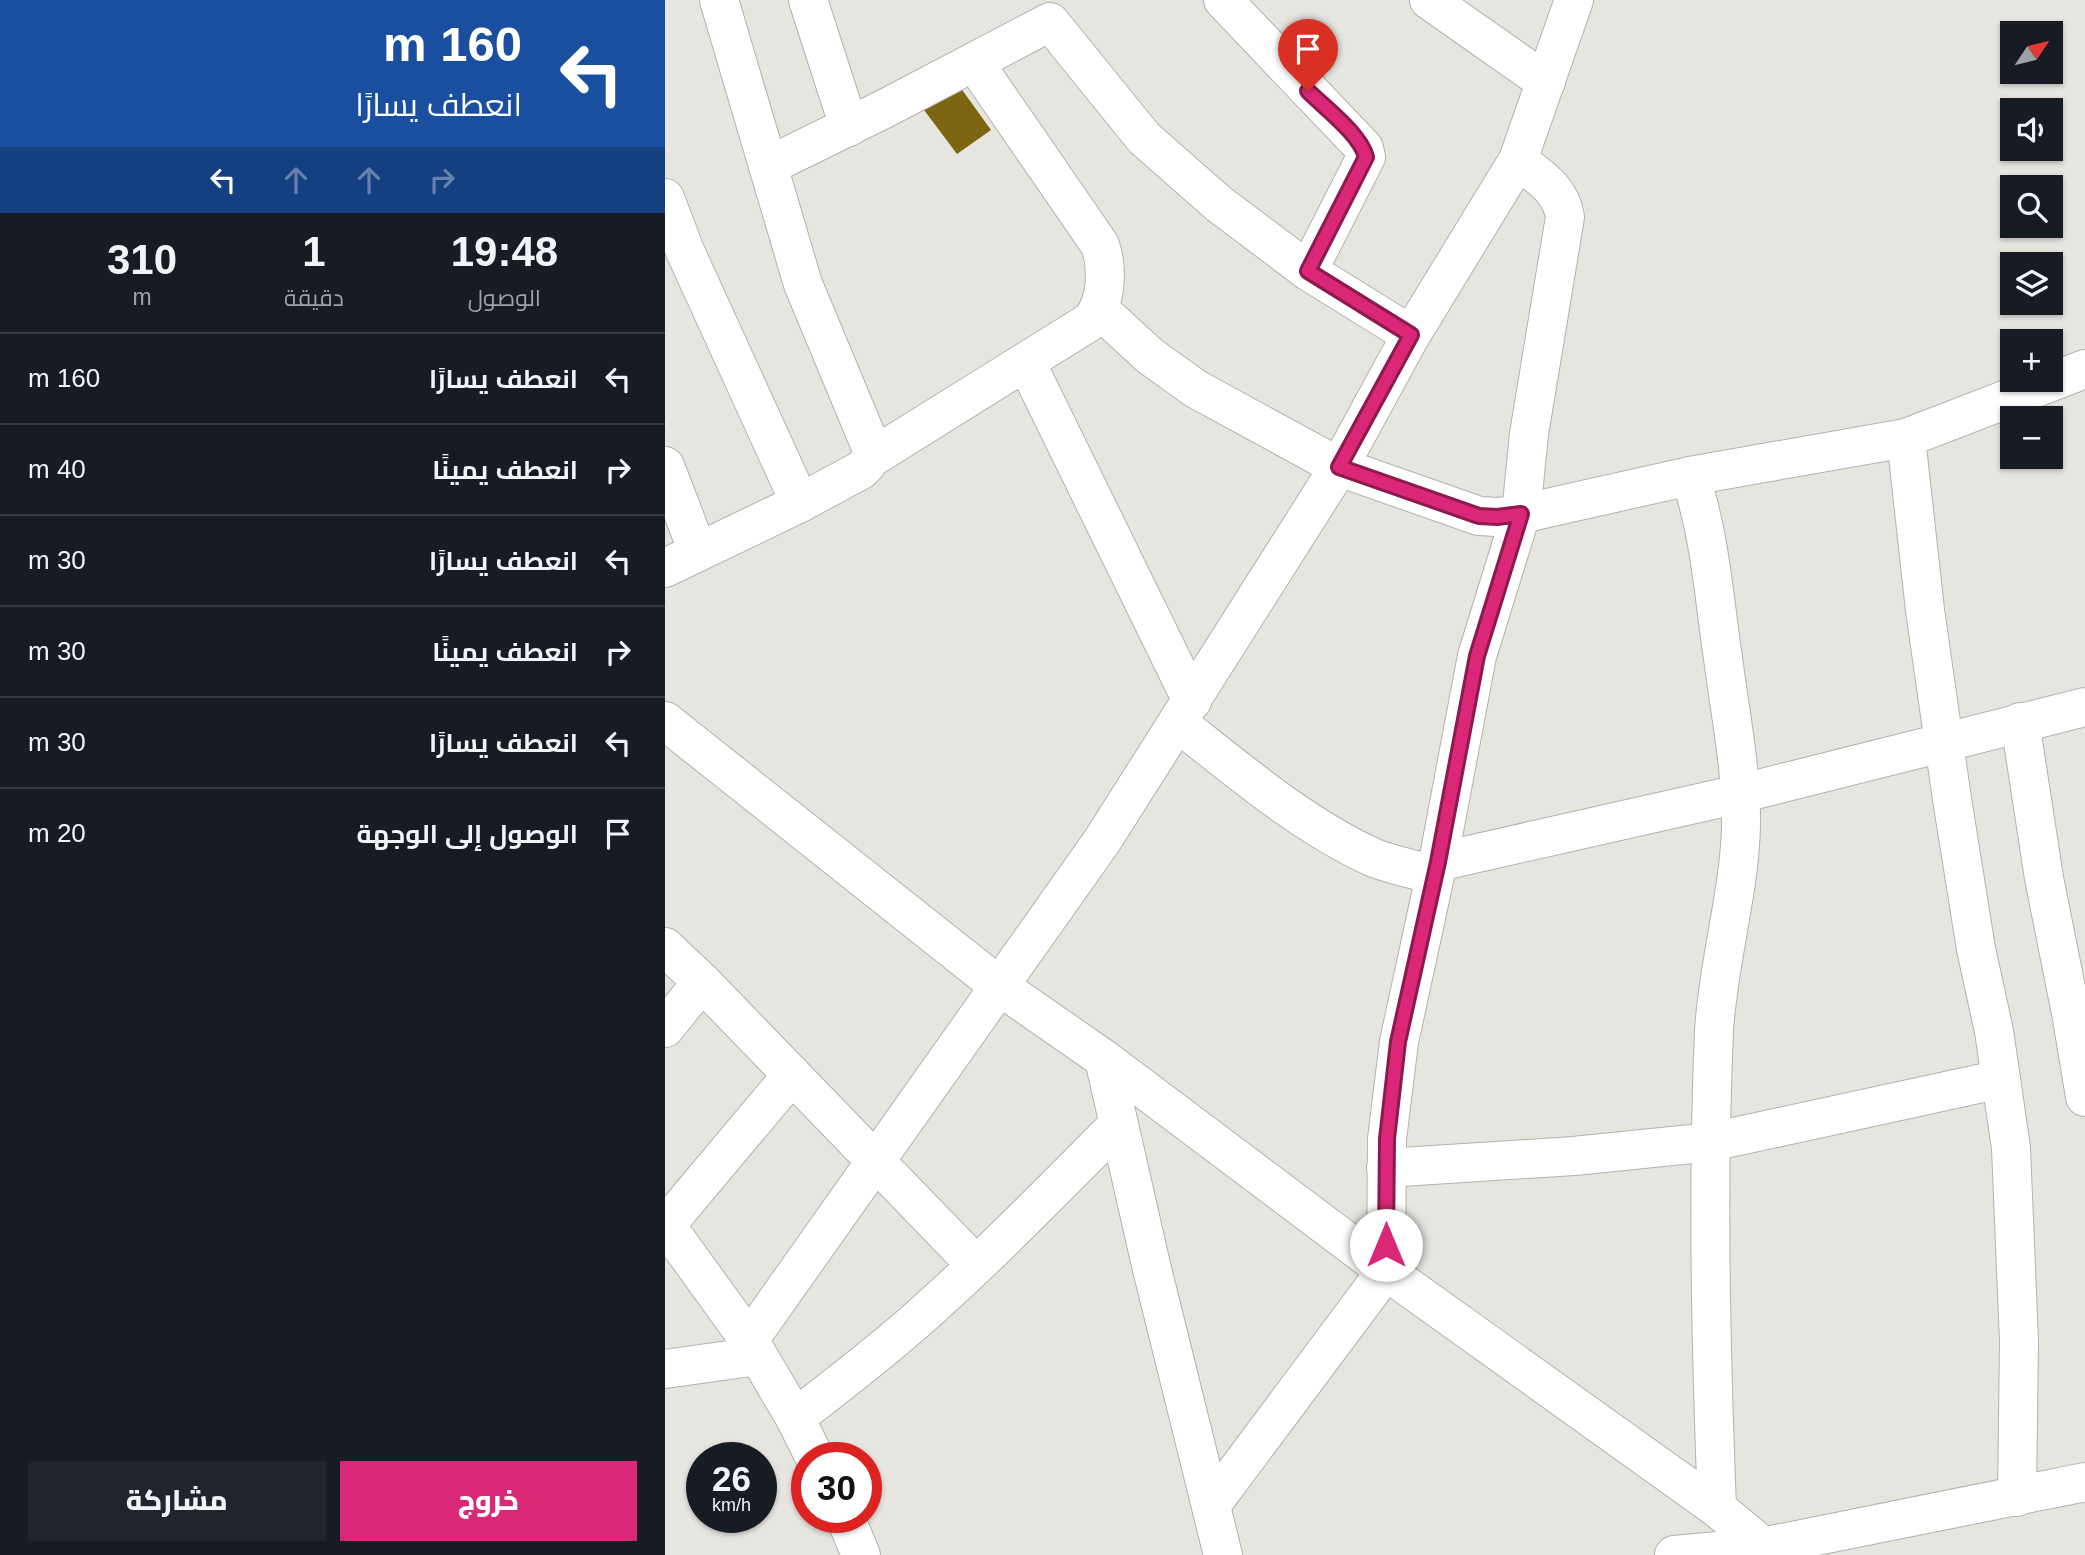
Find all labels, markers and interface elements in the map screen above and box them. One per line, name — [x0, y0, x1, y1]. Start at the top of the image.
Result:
text: 160 m — [383, 17, 522, 71]
pin — [1278, 19, 1338, 91]
north arrow — [2000, 21, 2063, 84]
map controls — [2000, 21, 2063, 469]
icon: left — [546, 28, 637, 119]
icon: arrive — [1289, 30, 1327, 68]
text: انعطف يسارًا — [355, 87, 522, 123]
button: sound — [2000, 98, 2063, 161]
icon: left — [204, 161, 242, 199]
icon: ahead — [277, 161, 315, 199]
icon: ahead — [350, 161, 388, 199]
icon: right — [423, 161, 461, 199]
button: search — [2000, 175, 2063, 238]
text: 1 — [302, 228, 326, 275]
text: 19:48 — [451, 228, 558, 275]
text: 310 — [107, 236, 177, 283]
button: layers — [2000, 252, 2063, 315]
text: m — [132, 284, 152, 310]
text: دقيقة — [284, 285, 344, 311]
text: الوصول — [468, 285, 541, 311]
button: + — [2000, 329, 2063, 392]
icon: left — [599, 360, 637, 398]
text: 160 m — [28, 363, 100, 393]
text: انعطف يسارًا — [429, 364, 578, 394]
button: − — [2000, 406, 2063, 469]
icon: right — [599, 451, 637, 489]
text: 40 m — [28, 454, 86, 484]
text: انعطف يمينًا — [432, 455, 578, 485]
icon: left — [599, 542, 637, 580]
text: 30 m — [28, 545, 86, 575]
text: انعطف يسارًا — [429, 546, 578, 576]
icon: right — [599, 633, 637, 671]
text: 30 m — [28, 636, 86, 666]
text: انعطف يمينًا — [432, 637, 578, 667]
icon: left — [599, 724, 637, 762]
text: 30 m — [28, 727, 86, 757]
text: انعطف يسارًا — [429, 728, 578, 758]
icon: arrive — [599, 815, 637, 853]
text: 20 m — [28, 818, 86, 848]
text: الوصول إلى الوجهة — [356, 819, 578, 849]
position arrow — [1349, 1208, 1423, 1282]
speed limit sign: 30 — [791, 1442, 882, 1533]
text: 26 — [712, 1459, 751, 1498]
button: مشاركة — [28, 1461, 326, 1541]
button: خروج — [340, 1461, 637, 1541]
text: km/h — [712, 1495, 751, 1515]

